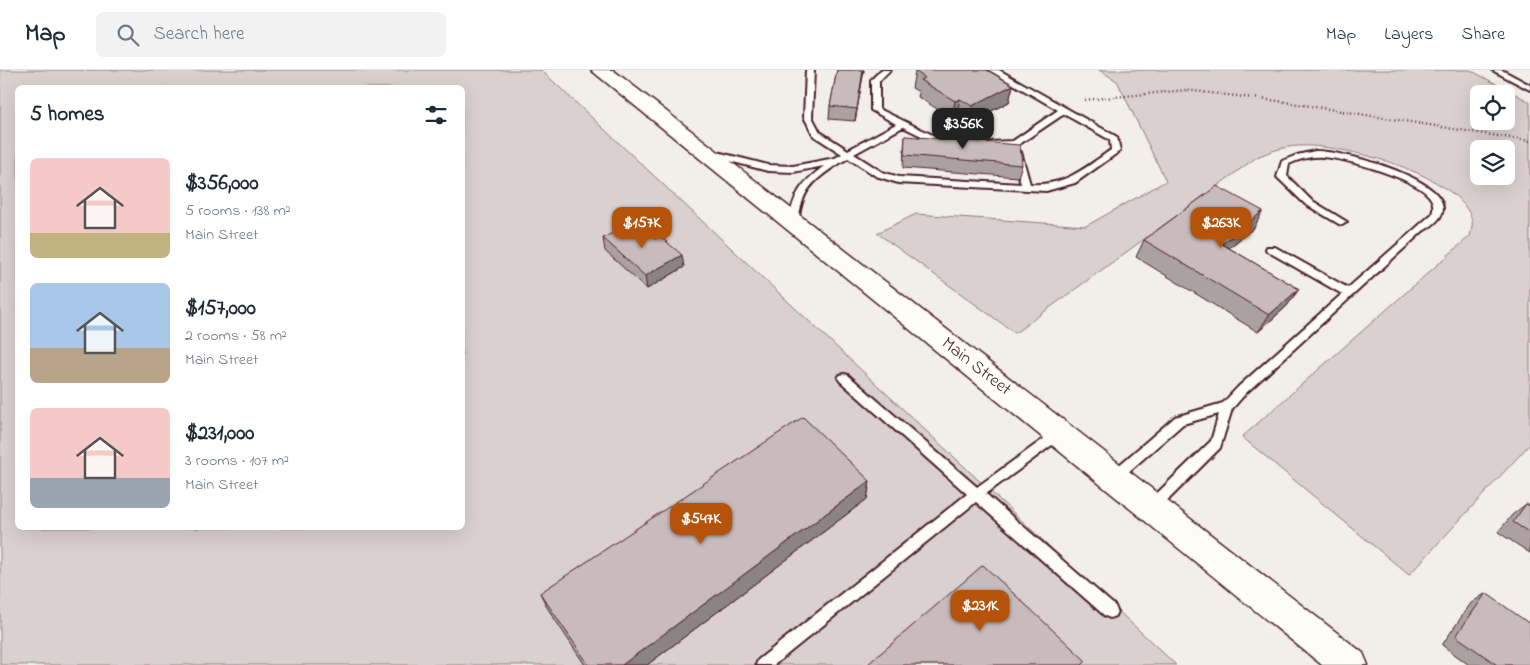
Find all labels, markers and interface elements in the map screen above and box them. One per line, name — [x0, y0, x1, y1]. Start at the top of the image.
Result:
search box — [96, 12, 446, 57]
text: Map — [25, 17, 66, 52]
icon: search — [114, 21, 142, 49]
text: Search here — [154, 21, 245, 48]
text: Map — [1326, 22, 1356, 48]
text: Layers — [1384, 22, 1434, 48]
text: Share — [1462, 22, 1505, 48]
map controls — [1470, 85, 1515, 185]
button: locate — [1470, 85, 1515, 130]
text: 5 homes — [30, 100, 105, 130]
icon: filters — [422, 101, 450, 129]
pin: $356K — [928, 108, 998, 150]
text: $356K — [943, 112, 983, 136]
button: layers — [1470, 140, 1515, 185]
text: $356,000 — [185, 169, 258, 199]
icon: home — [70, 178, 130, 238]
text: 5 rooms · 138 m² — [185, 199, 291, 223]
pin: $157K — [607, 206, 677, 249]
pin: $263K — [1186, 206, 1256, 249]
text: $157K — [623, 211, 661, 235]
text: $263K — [1201, 211, 1241, 235]
text: Main Street — [185, 223, 258, 247]
text: $157,000 — [185, 294, 256, 324]
icon: home — [70, 303, 130, 363]
text: 2 rooms · 58 m² — [185, 324, 287, 348]
street label: Main Street — [935, 331, 1017, 403]
text: Main Street — [185, 348, 258, 372]
text: $231,000 — [185, 419, 254, 449]
icon: home — [70, 428, 130, 488]
text: 3 rooms · 107 m² — [185, 449, 289, 473]
text: Main Street — [185, 473, 258, 497]
pin: $547K — [666, 502, 736, 545]
text: $547K — [681, 507, 721, 531]
pin: $231K — [945, 590, 1015, 632]
text: $231K — [961, 594, 999, 618]

